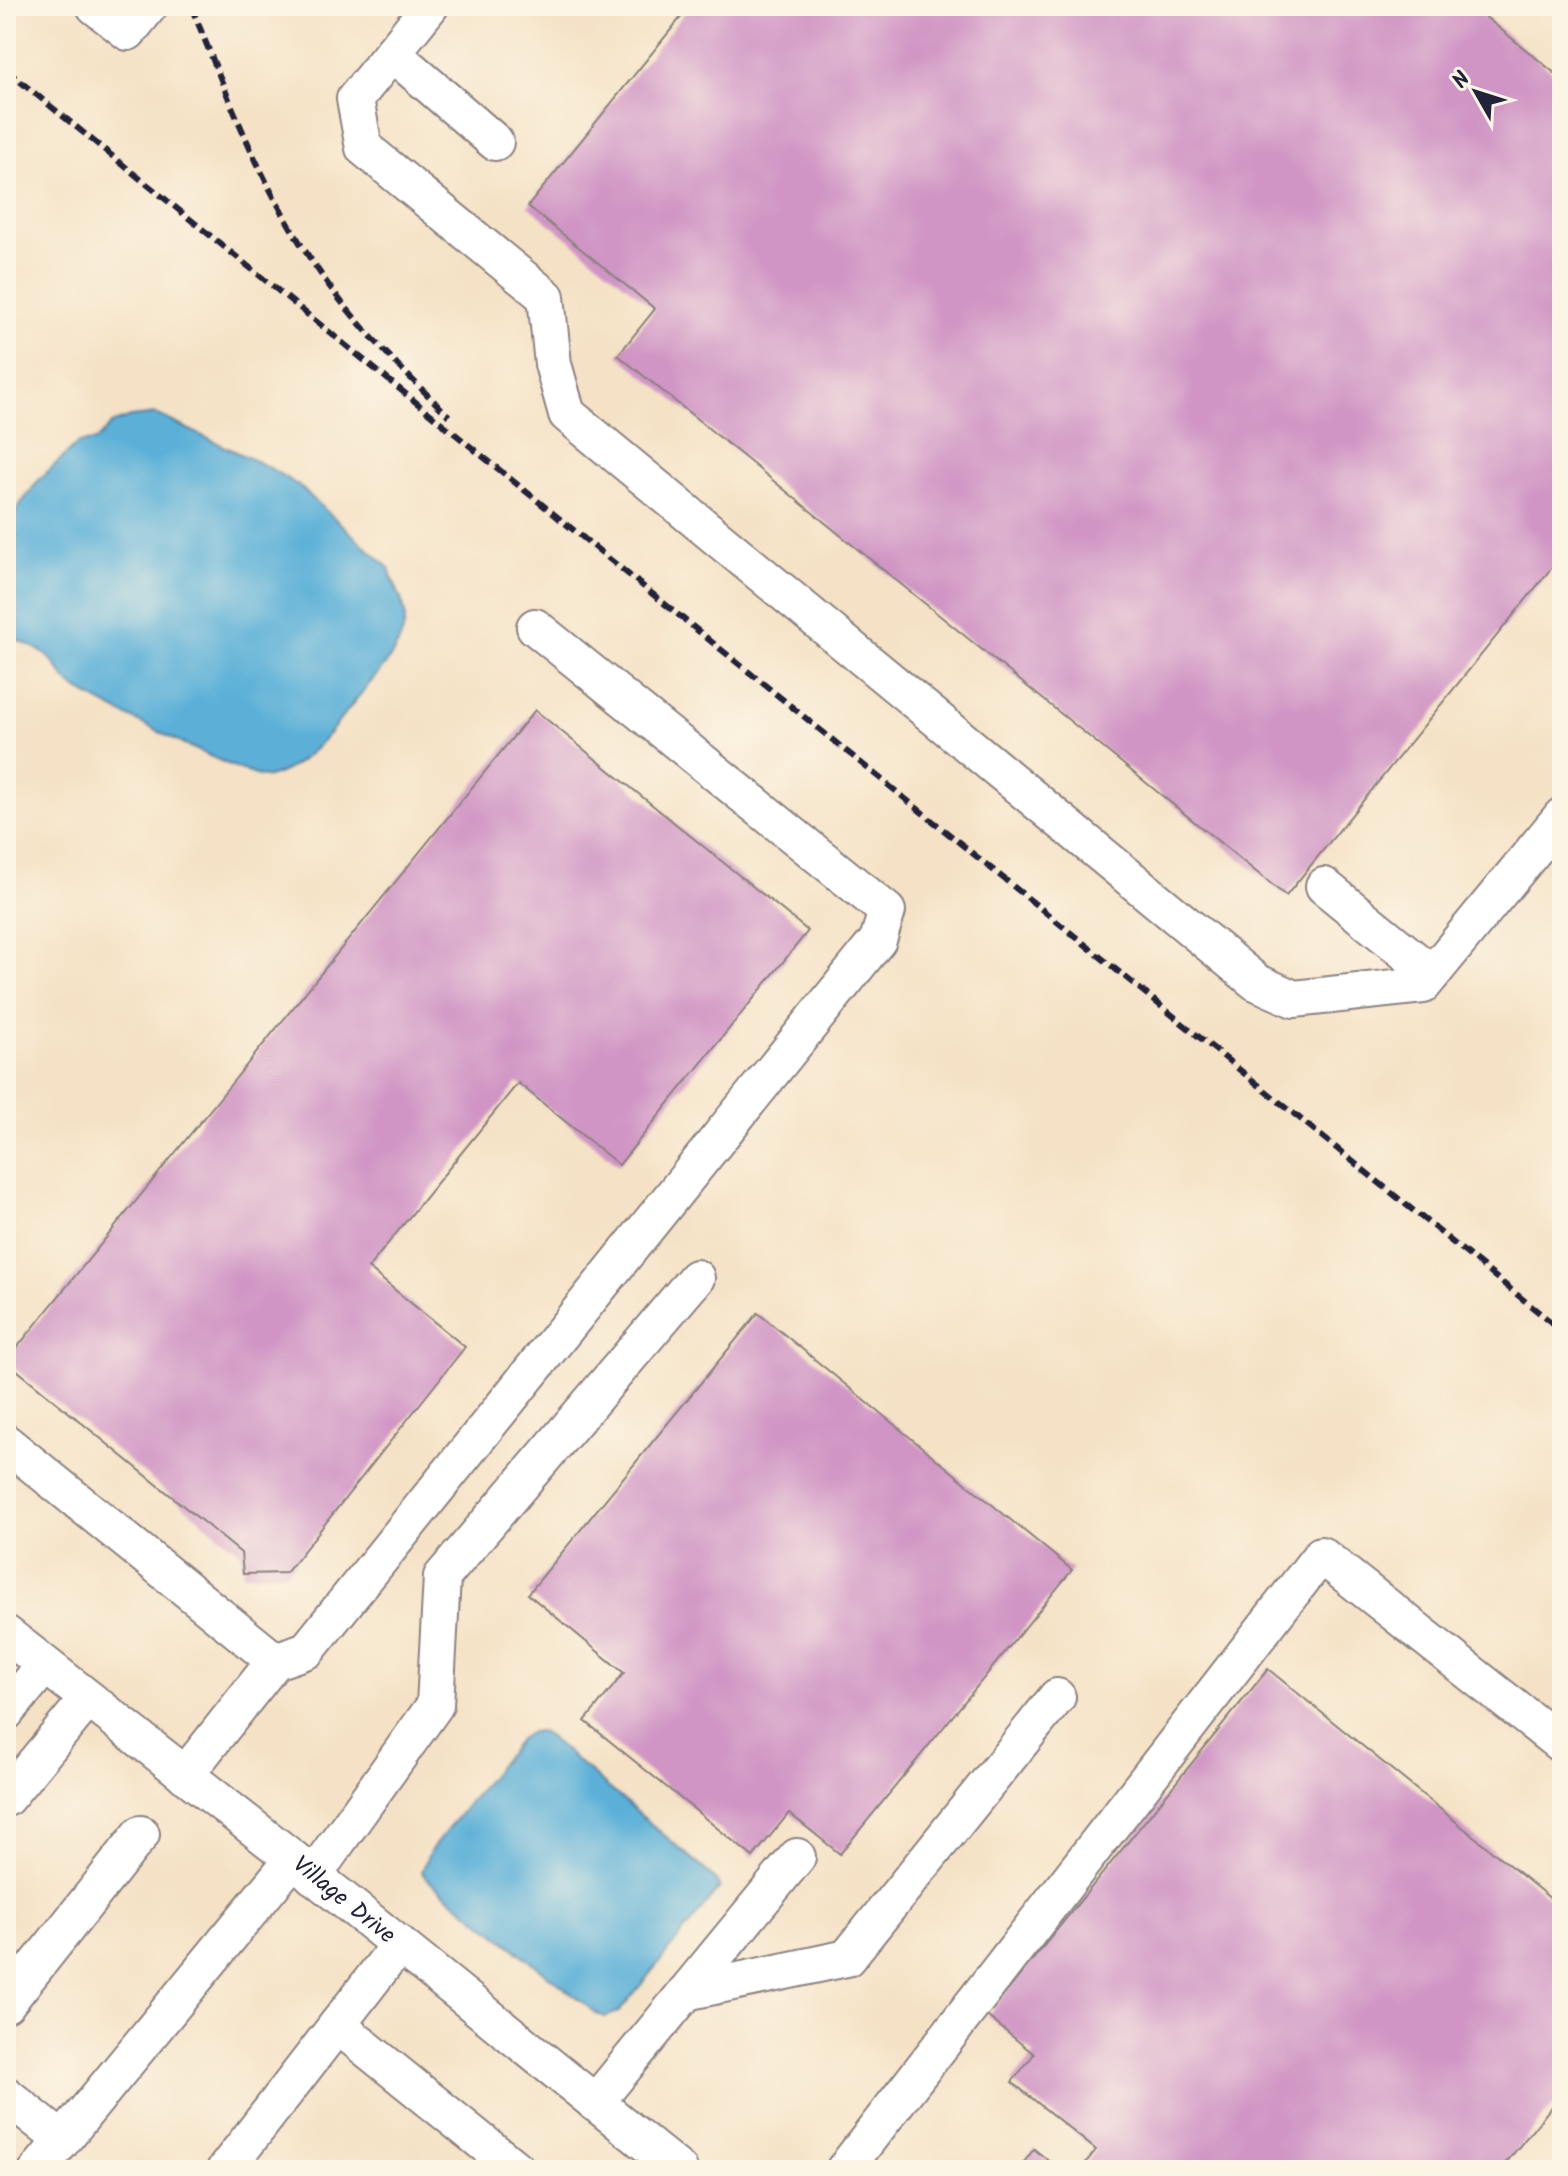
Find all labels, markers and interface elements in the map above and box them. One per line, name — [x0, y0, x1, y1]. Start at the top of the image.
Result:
north arrow — [1436, 52, 1516, 132]
text: N — [1444, 64, 1480, 97]
street label: Village Drive — [284, 1846, 404, 1954]

